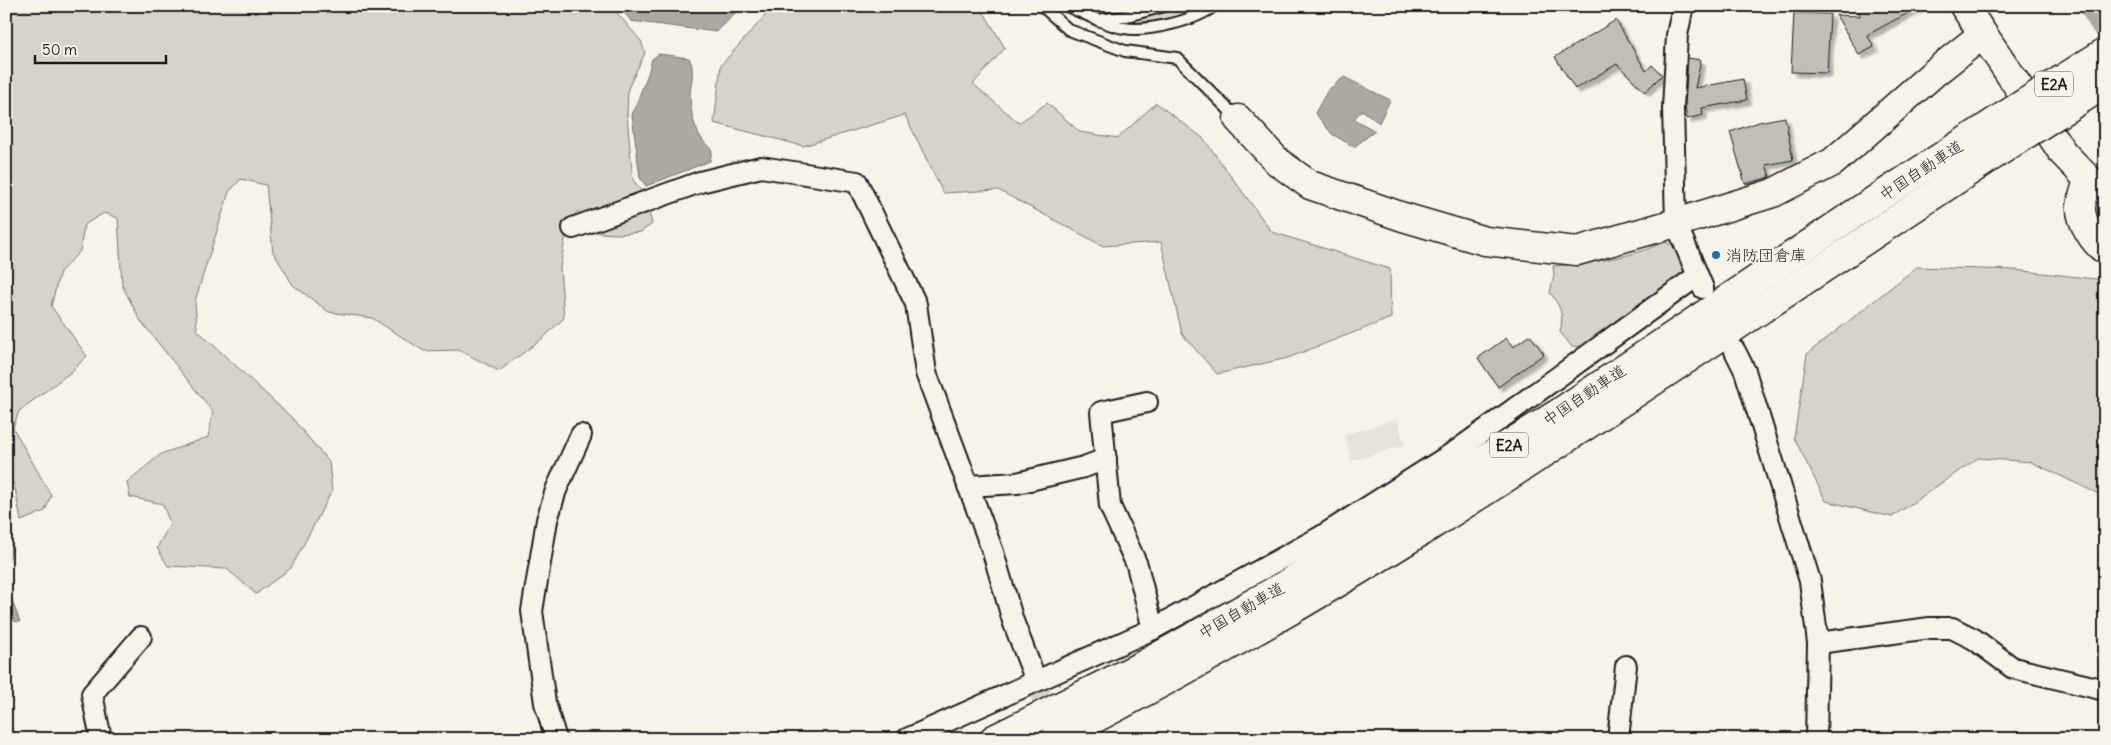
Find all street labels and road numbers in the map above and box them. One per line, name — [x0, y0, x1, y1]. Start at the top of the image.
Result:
road number: E2A — [2035, 72, 2073, 96]
street label: 中国自動車道 — [1875, 135, 1967, 205]
street label: 中国自動車道 — [1539, 360, 1629, 430]
road number: E2A — [1490, 432, 1528, 458]
street label: 中国自動車道 — [1194, 577, 1288, 643]

